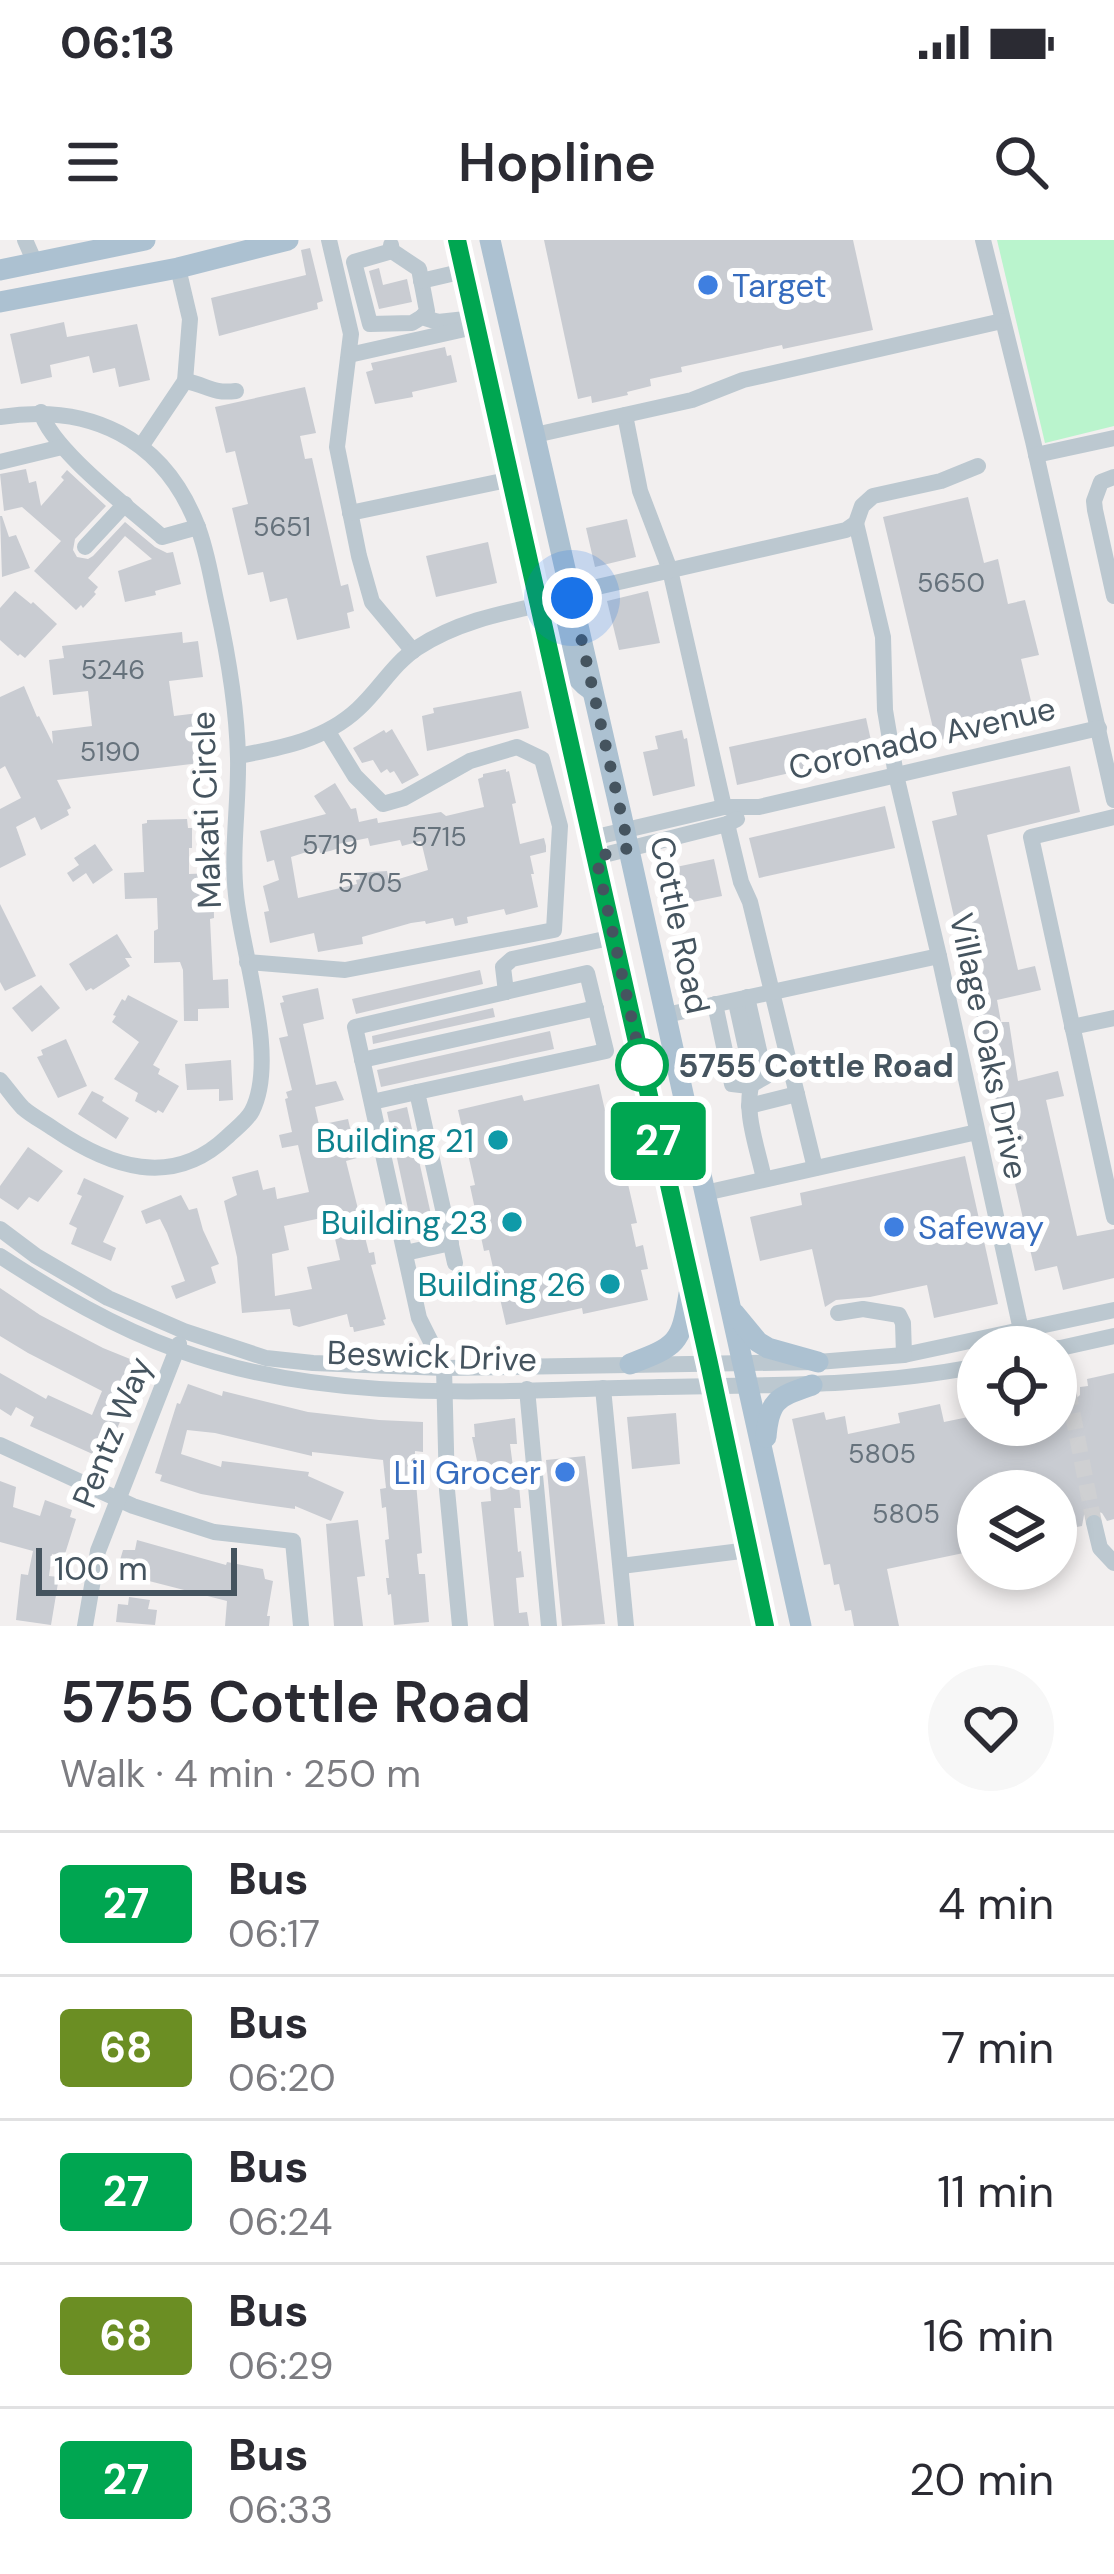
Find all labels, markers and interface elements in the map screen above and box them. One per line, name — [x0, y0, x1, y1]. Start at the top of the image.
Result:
text: 06:13 — [60, 13, 175, 72]
text: Hopline — [458, 127, 656, 198]
icon: menu — [60, 129, 126, 195]
icon: search — [988, 129, 1054, 195]
place label: Target — [732, 264, 827, 307]
marker: Target — [695, 272, 721, 298]
house number: 5651 — [253, 509, 311, 544]
house number: 5650 — [917, 565, 985, 600]
your location — [542, 568, 602, 628]
house number: 5246 — [81, 652, 145, 687]
street label: Coronado Avenue — [784, 686, 1060, 790]
street label: Makati Circle — [181, 711, 231, 909]
house number: 5190 — [80, 734, 140, 769]
house number: 5715 — [411, 819, 467, 854]
house number: 5719 — [302, 827, 358, 862]
street label: Cottle Road — [640, 832, 720, 1018]
house number: 5705 — [338, 865, 403, 900]
street label: Village Oaks Drive — [940, 909, 1038, 1183]
marker: 5755 Cottle Road — [617, 1040, 667, 1090]
place label: 5755 Cottle Road — [678, 1044, 954, 1087]
line badge: 27 — [604, 1102, 712, 1180]
text: 27 — [635, 1113, 681, 1168]
place label: Building 21 — [316, 1119, 474, 1162]
marker: Building 21 — [485, 1127, 511, 1153]
place label: Building 23 — [321, 1201, 488, 1244]
place label: Safeway — [918, 1206, 1044, 1249]
marker: Building 23 — [499, 1209, 525, 1235]
marker: Safeway — [881, 1214, 907, 1240]
place label: Building 26 — [417, 1263, 586, 1306]
marker: Building 26 — [597, 1271, 623, 1297]
map controls — [957, 1326, 1077, 1590]
button: locate — [957, 1326, 1077, 1446]
street label: Beswick Drive — [326, 1331, 538, 1381]
street label: Pentz Way — [62, 1350, 162, 1514]
house number: 5805 — [848, 1436, 916, 1471]
place label: Lil Grocer — [394, 1451, 541, 1494]
marker: Lil Grocer — [552, 1459, 578, 1485]
button: layers — [957, 1470, 1077, 1590]
house number: 5805 — [872, 1496, 940, 1531]
scale bar — [36, 1542, 237, 1595]
text: 100 m — [54, 1547, 148, 1590]
text: 5755 Cottle Road — [60, 1665, 531, 1740]
button: heart — [928, 1665, 1054, 1791]
text: Walk · 4 min · 250 m — [60, 1748, 421, 1799]
text: Bus — [228, 1849, 308, 1908]
text: 4 min — [938, 1874, 1054, 1933]
text: 27 — [103, 1876, 149, 1931]
text: 06:17 — [228, 1908, 320, 1959]
text: Bus — [228, 1993, 308, 2052]
text: 7 min — [941, 2018, 1054, 2077]
text: 68 — [99, 2020, 153, 2075]
text: 06:20 — [228, 2052, 336, 2103]
text: Bus — [228, 2137, 308, 2196]
text: 11 min — [937, 2162, 1054, 2221]
text: 27 — [103, 2164, 149, 2219]
text: 06:24 — [228, 2196, 333, 2247]
text: Bus — [228, 2281, 308, 2340]
text: 16 min — [923, 2306, 1054, 2365]
text: 68 — [99, 2308, 153, 2363]
text: 06:29 — [228, 2340, 334, 2391]
text: Bus — [228, 2425, 308, 2484]
text: 20 min — [909, 2450, 1054, 2509]
text: 27 — [103, 2452, 149, 2507]
text: 06:33 — [228, 2484, 333, 2535]

